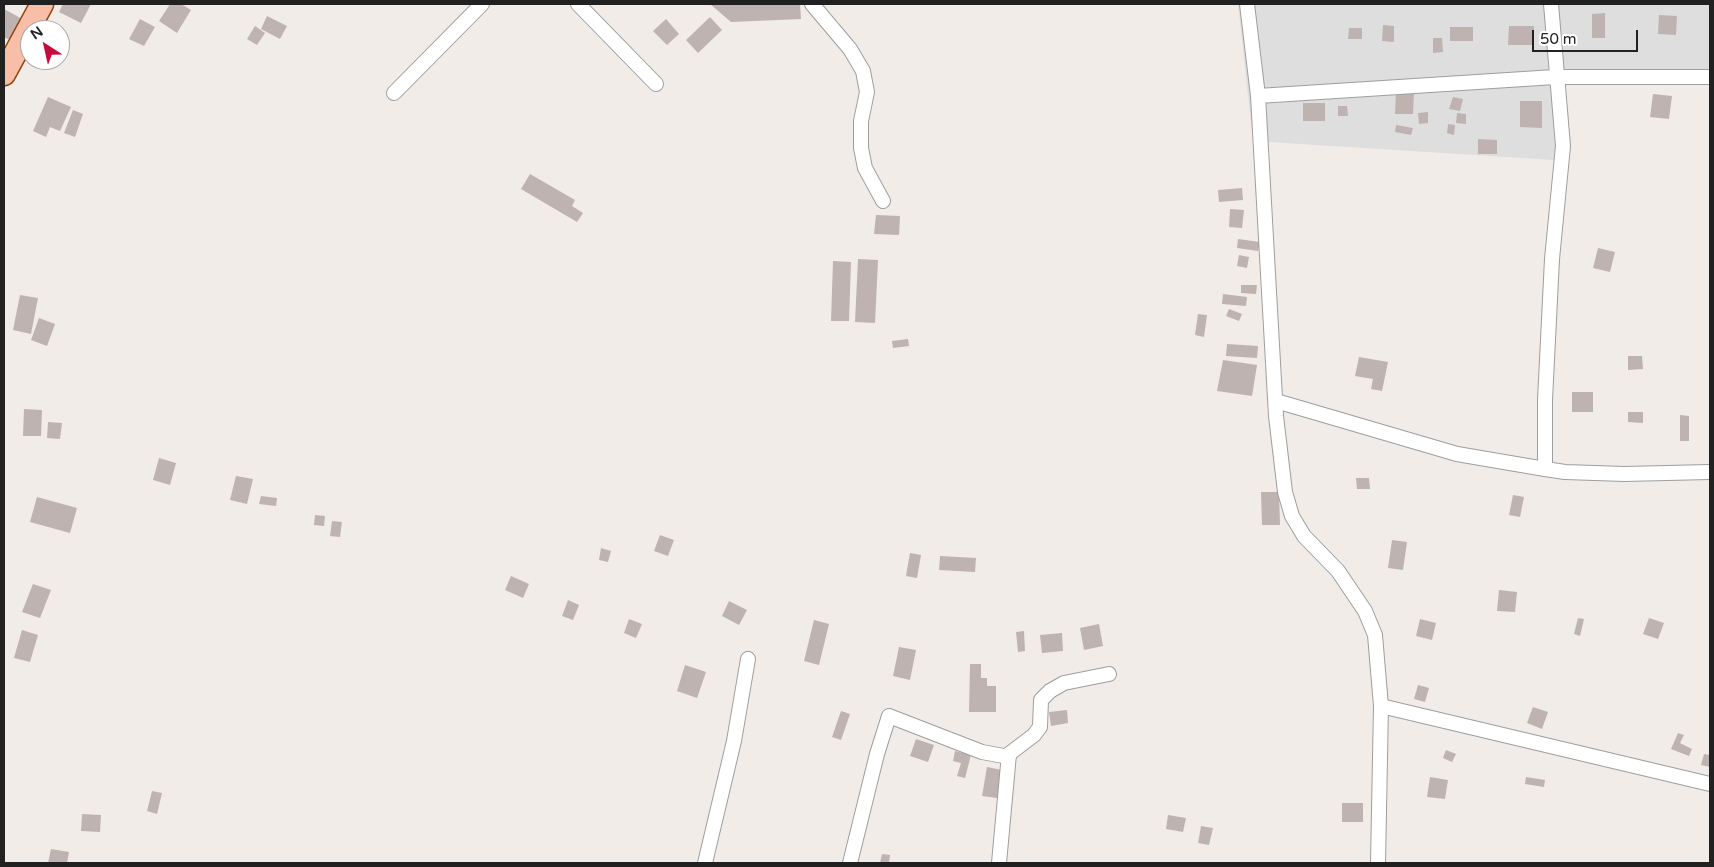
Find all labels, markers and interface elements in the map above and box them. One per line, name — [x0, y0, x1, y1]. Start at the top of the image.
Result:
north arrow — [20, 20, 70, 70]
scale bar — [1534, 20, 1640, 52]
text: N — [27, 23, 46, 43]
text: 50 m — [1540, 30, 1577, 48]

